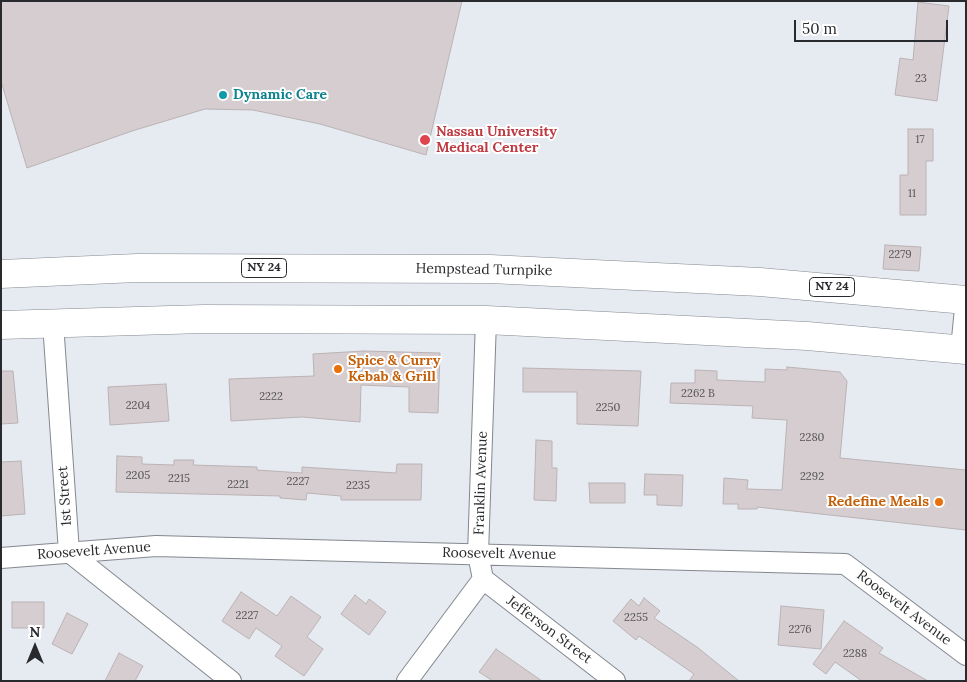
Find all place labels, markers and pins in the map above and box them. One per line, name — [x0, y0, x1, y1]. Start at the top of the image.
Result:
place label: Dynamic Care — [233, 87, 327, 103]
marker: Dynamic Care — [217, 89, 229, 101]
place label: Nassau University Medical Center — [436, 124, 557, 156]
marker: Nassau University Medical Center — [418, 133, 432, 147]
place label: Spice & Curry Kebab & Grill — [348, 353, 440, 386]
marker: Spice & Curry Kebab & Grill — [332, 363, 344, 375]
place label: Redefine Meals — [827, 494, 929, 510]
marker: Redefine Meals — [933, 496, 945, 508]

